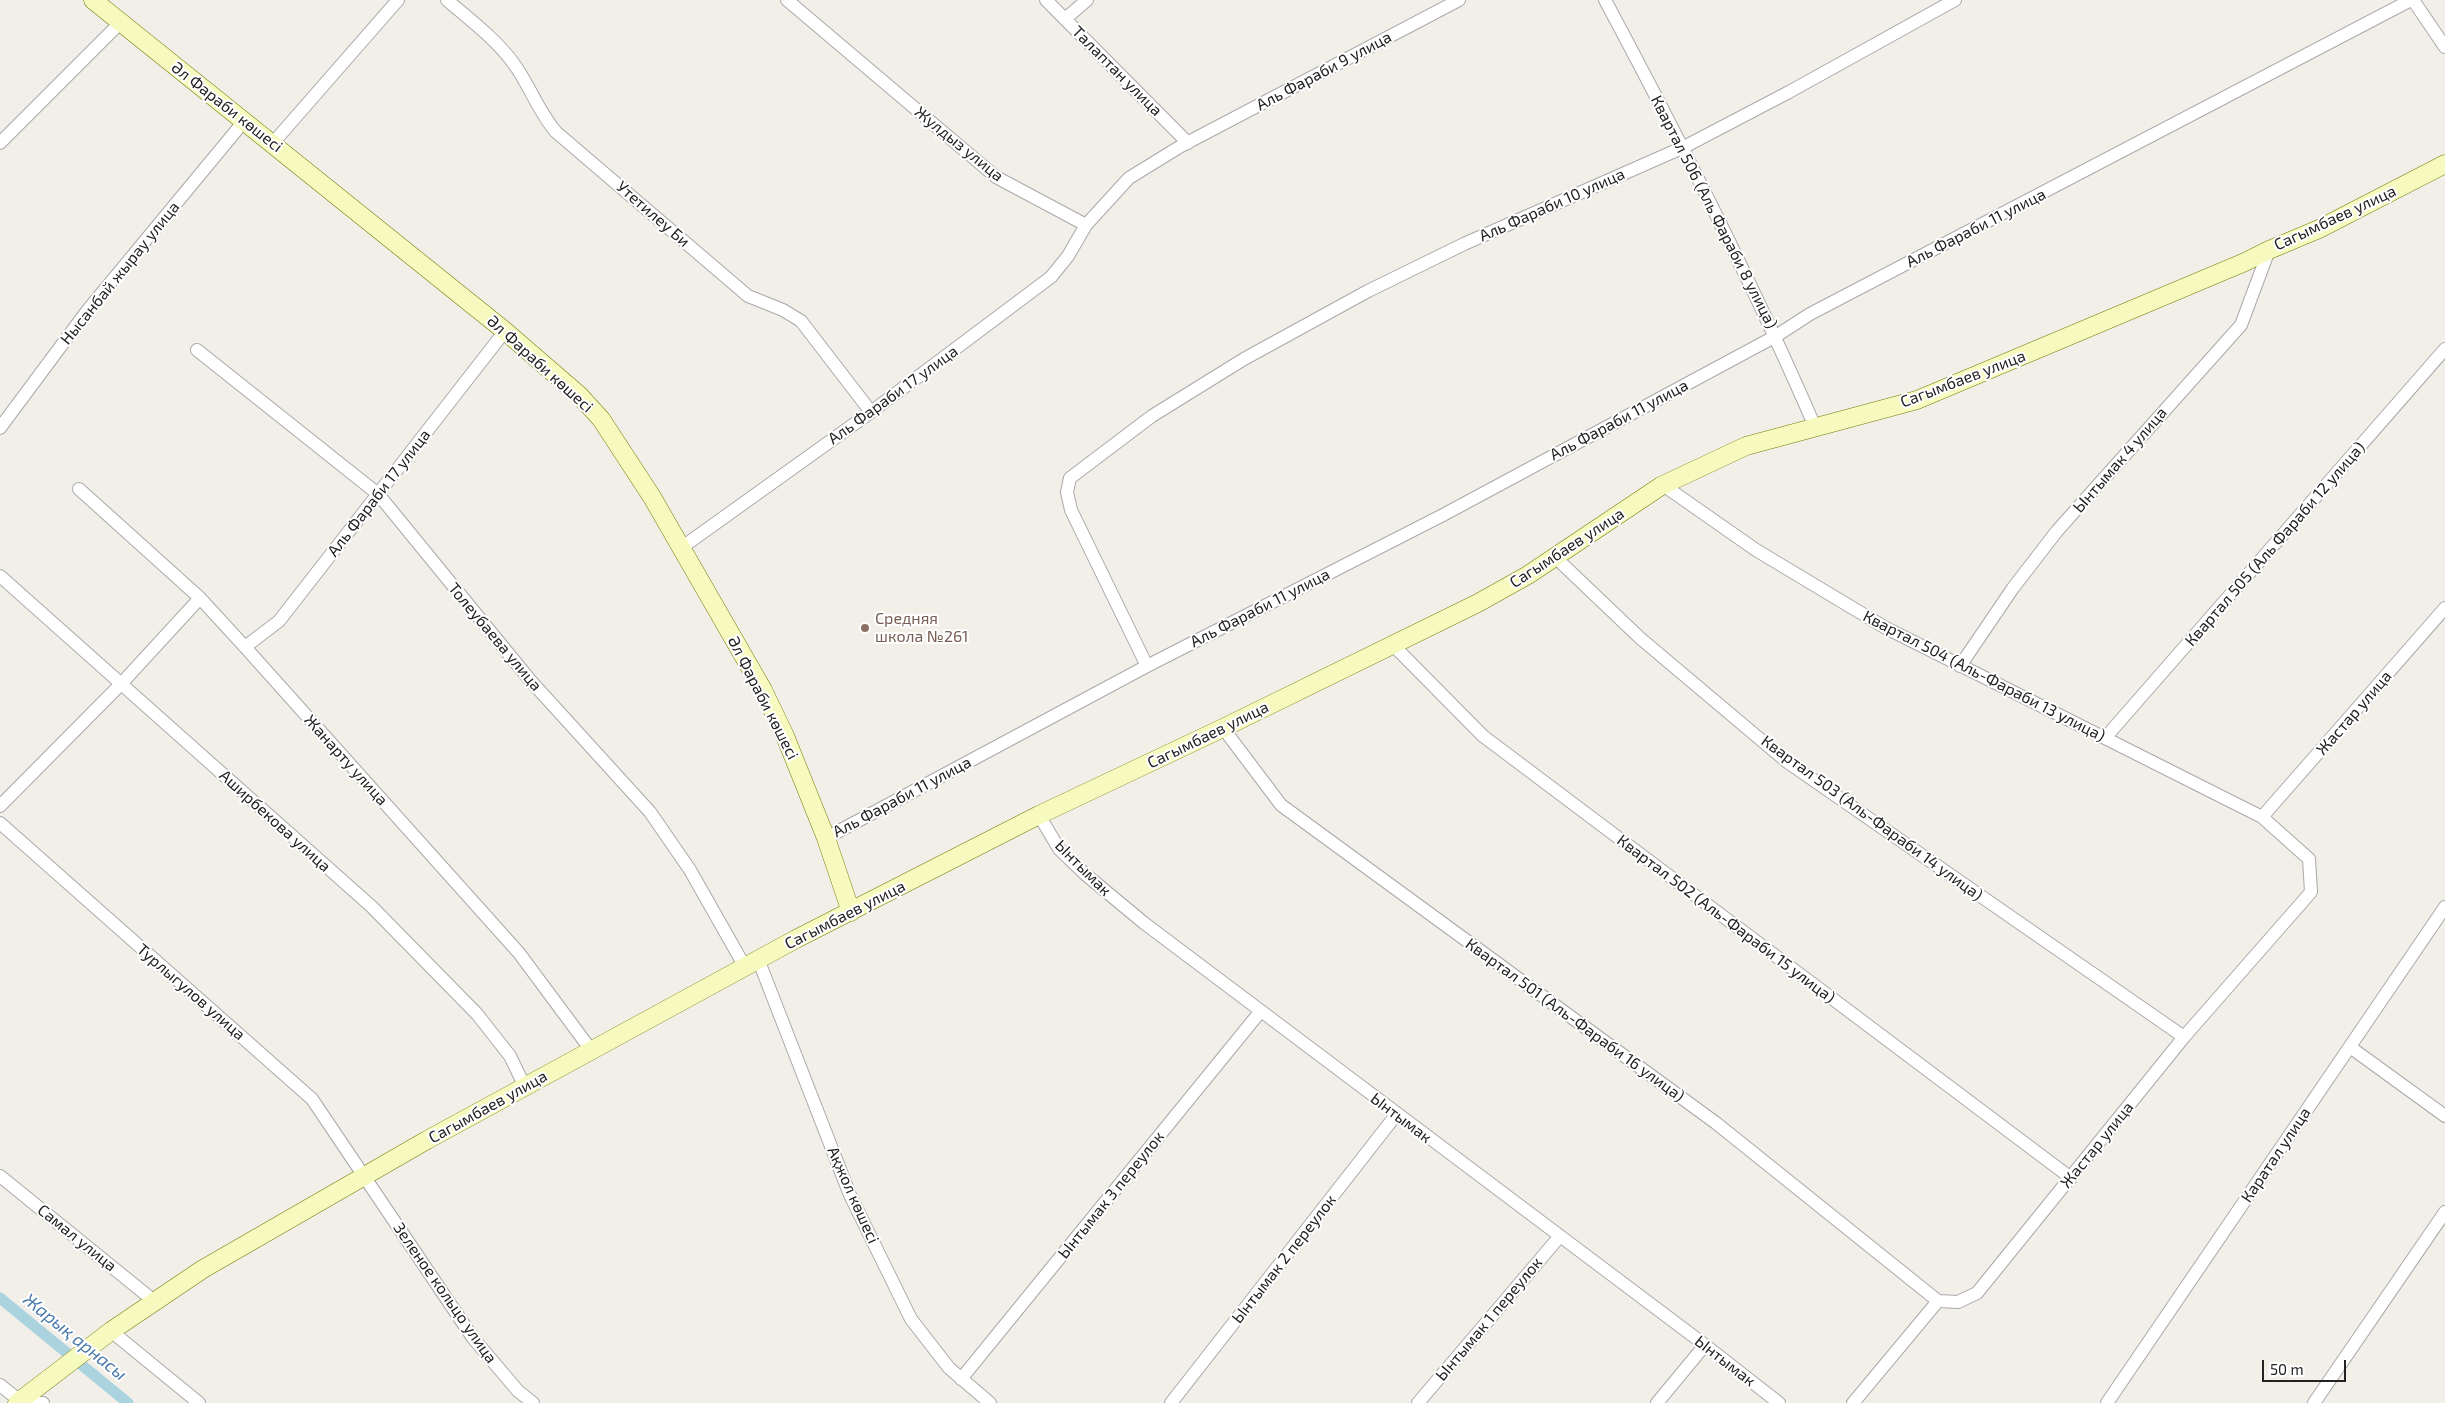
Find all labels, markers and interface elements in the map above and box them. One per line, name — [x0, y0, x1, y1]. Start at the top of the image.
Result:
street label: Талаптан улица — [1068, 22, 1166, 120]
street label: Аль Фараби 9 улица — [1253, 27, 1395, 115]
street label: Әл Фараби көшесі — [168, 58, 286, 156]
street label: Квартал 506 (Аль Фараби 8 улица) — [1647, 92, 1781, 332]
street label: Жулдыз улица — [911, 102, 1007, 186]
street label: Аль Фараби 10 улица — [1476, 164, 1628, 246]
street label: Утетилеу Би — [612, 177, 694, 251]
street label: Сагымбаев улица — [2271, 181, 2399, 255]
street label: Аль Фараби 11 улица — [1903, 184, 2049, 272]
street label: Нысанбай жырау улица — [56, 198, 184, 348]
street label: Әл Фараби көшесі — [483, 311, 597, 417]
street label: Аль Фараби 17 улица — [824, 341, 962, 449]
street label: Сагымбаев улица — [1898, 346, 2028, 412]
street label: Аль Фараби 11 улица — [1546, 375, 1692, 465]
street label: Ынтымак 4 улица — [2069, 403, 2171, 517]
street label: Аль Фараби 17 улица — [323, 426, 435, 560]
street label: Квартал 505 (Аль Фараби 12 улица) — [2181, 438, 2369, 650]
street label: Сагымбаев улица — [1506, 504, 1628, 592]
street label: Аль Фараби 11 улица — [1187, 564, 1333, 652]
street label: Толеубаева улица — [444, 579, 546, 695]
street label: Квартал 504 (Аль-Фараби 13 улица) — [1860, 606, 2108, 746]
place label: Средняя школа №261 — [875, 609, 968, 647]
marker: Средняя школа №261 — [859, 622, 871, 634]
street label: Әл Фараби көшесі — [724, 633, 802, 763]
street label: Жастар улица — [2312, 667, 2396, 759]
street label: Сагымбаев улица — [1144, 697, 1272, 773]
street label: Жанарту улица — [300, 711, 392, 809]
street label: Квартал 503 (Аль-Фараби 14 улица) — [1757, 731, 1987, 905]
street label: Аль Фараби 11 улица — [829, 752, 975, 842]
street label: Аширбекова улица — [215, 766, 335, 876]
street label: Квартал 502 (Аль-Фараби 15 улица) — [1613, 831, 1839, 1007]
street label: Ынтымак — [1051, 836, 1115, 900]
street label: Сагымбаев улица — [782, 876, 908, 954]
street label: Квартал 501 (Аль-Фараби 16 улица) — [1462, 934, 1688, 1106]
street label: Турлыгулов улица — [133, 940, 249, 1044]
street label: Сагымбаев улица — [425, 1066, 551, 1148]
street label: Ынтымак — [1367, 1089, 1435, 1147]
street label: Жастар улица — [2056, 1098, 2138, 1192]
street label: Каратал улица — [2237, 1104, 2315, 1206]
street label: Ынтымак 3 переулок — [1054, 1128, 1168, 1262]
street label: Ақжол көшесі — [823, 1144, 883, 1246]
street label: Ынтымак 2 переулок — [1228, 1191, 1340, 1327]
street label: Самал улица — [34, 1200, 120, 1276]
street label: Зеленое кольцо улица — [389, 1219, 501, 1367]
street label: Ынтымак 1 переулок — [1432, 1253, 1546, 1385]
water label: Жарық арнасы — [19, 1289, 131, 1385]
street label: Ынтымак — [1691, 1331, 1759, 1391]
scale bar — [2265, 1350, 2349, 1382]
text: 50 m — [2270, 1360, 2304, 1378]

